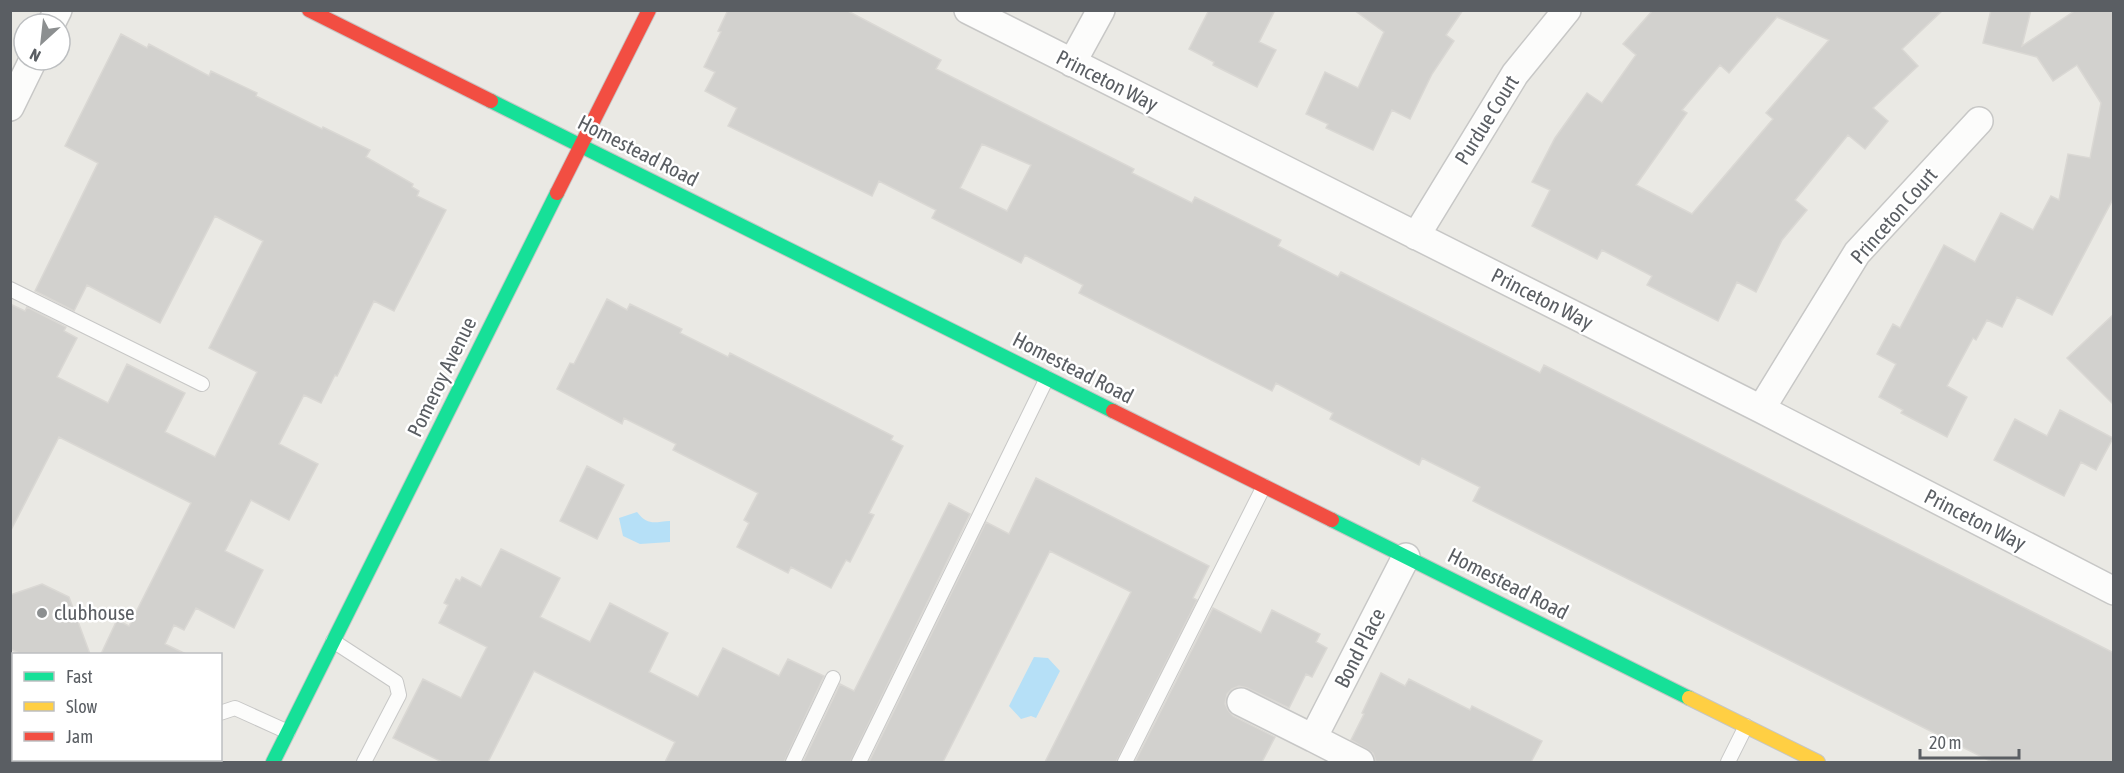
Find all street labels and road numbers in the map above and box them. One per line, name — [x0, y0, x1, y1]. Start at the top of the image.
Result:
street label: Princeton Way — [1053, 44, 1162, 116]
street label: Purdue Court — [1449, 70, 1523, 169]
street label: Homestead Road — [574, 109, 703, 191]
street label: Princeton Court — [1845, 163, 1941, 268]
street label: Princeton Way — [1488, 262, 1597, 334]
street label: Pomeroy Avenue — [402, 313, 480, 440]
street label: Homestead Road — [1009, 326, 1138, 408]
street label: Princeton Way — [1921, 483, 2030, 555]
street label: Homestead Road — [1444, 542, 1573, 624]
street label: Bond Place — [1329, 604, 1389, 691]

